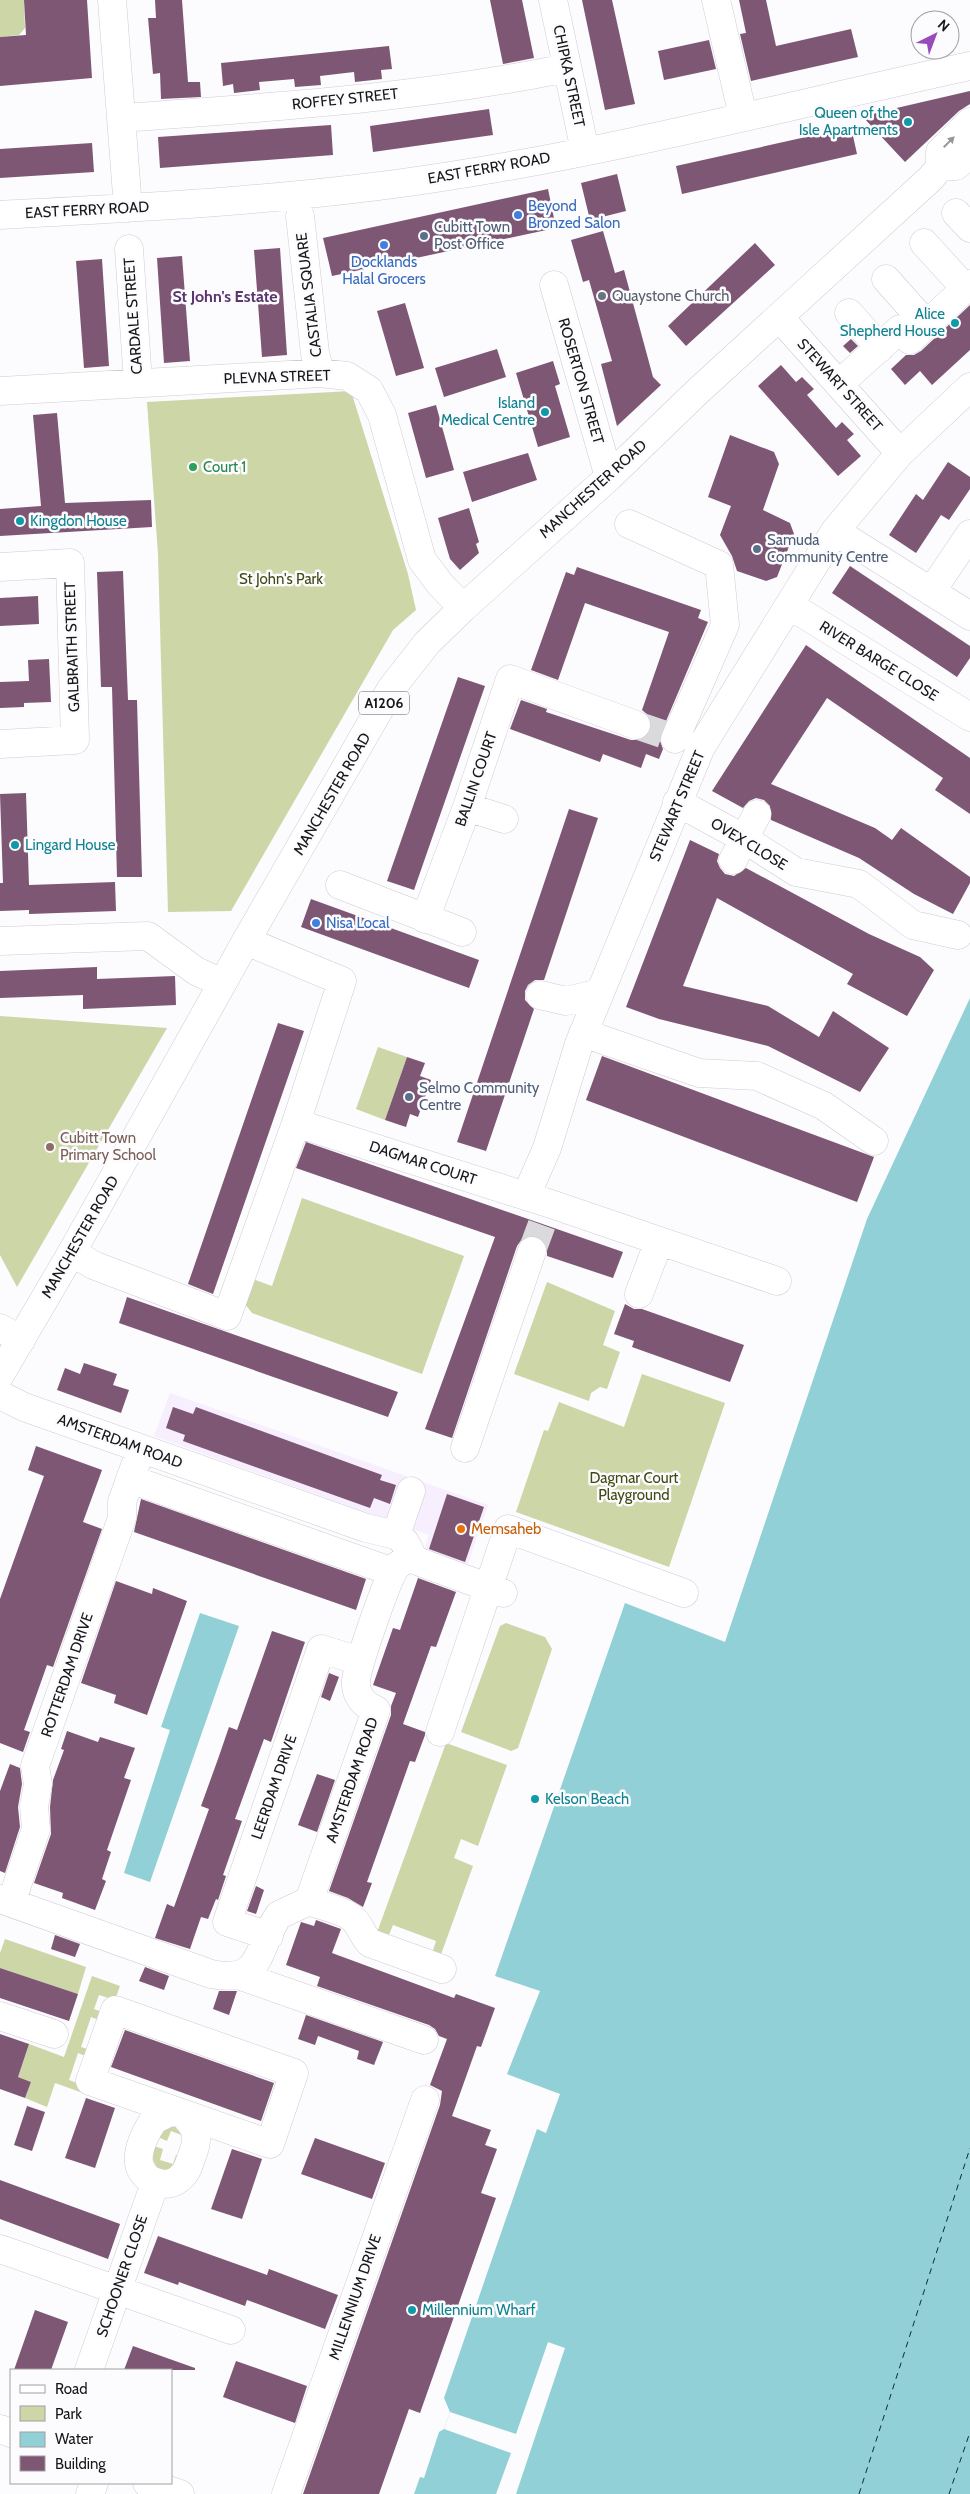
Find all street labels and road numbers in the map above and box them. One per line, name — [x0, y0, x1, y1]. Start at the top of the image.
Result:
street label: CHIPKA STREET — [549, 23, 589, 129]
street label: ROFFEY STREET — [291, 84, 399, 114]
street label: EAST FERRY ROAD — [426, 148, 552, 188]
street label: EAST FERRY ROAD — [25, 198, 150, 222]
street label: CASTALIA SQUARE — [292, 232, 326, 358]
street label: CARDALE STREET — [120, 257, 146, 375]
street label: ROSERTON STREET — [554, 316, 608, 446]
street label: STEWART STREET — [794, 335, 886, 435]
street label: PLEVNA STREET — [223, 366, 331, 388]
street label: MANCHESTER ROAD — [536, 436, 650, 542]
street label: GALBRAITH STREET — [61, 582, 83, 712]
street label: RIVER BARGE CLOSE — [816, 617, 942, 705]
road number: A1206 — [359, 691, 409, 714]
street label: BALLIN COURT — [451, 729, 501, 829]
street label: MANCHESTER ROAD — [290, 730, 374, 858]
street label: STEWART STREET — [646, 748, 708, 864]
street label: OVEX CLOSE — [707, 814, 791, 874]
street label: DAGMAR COURT — [367, 1137, 479, 1189]
street label: MANCHESTER ROAD — [38, 1173, 122, 1301]
street label: AMSTERDAM ROAD — [55, 1410, 185, 1472]
street label: ROTTERDAM DRIVE — [37, 1610, 97, 1740]
street label: AMSTERDAM ROAD — [322, 1715, 382, 1845]
street label: LEERDAM DRIVE — [248, 1732, 300, 1842]
street label: SCHOONER CLOSE — [93, 2213, 151, 2339]
street label: MILLENNIUM DRIVE — [325, 2232, 385, 2362]

